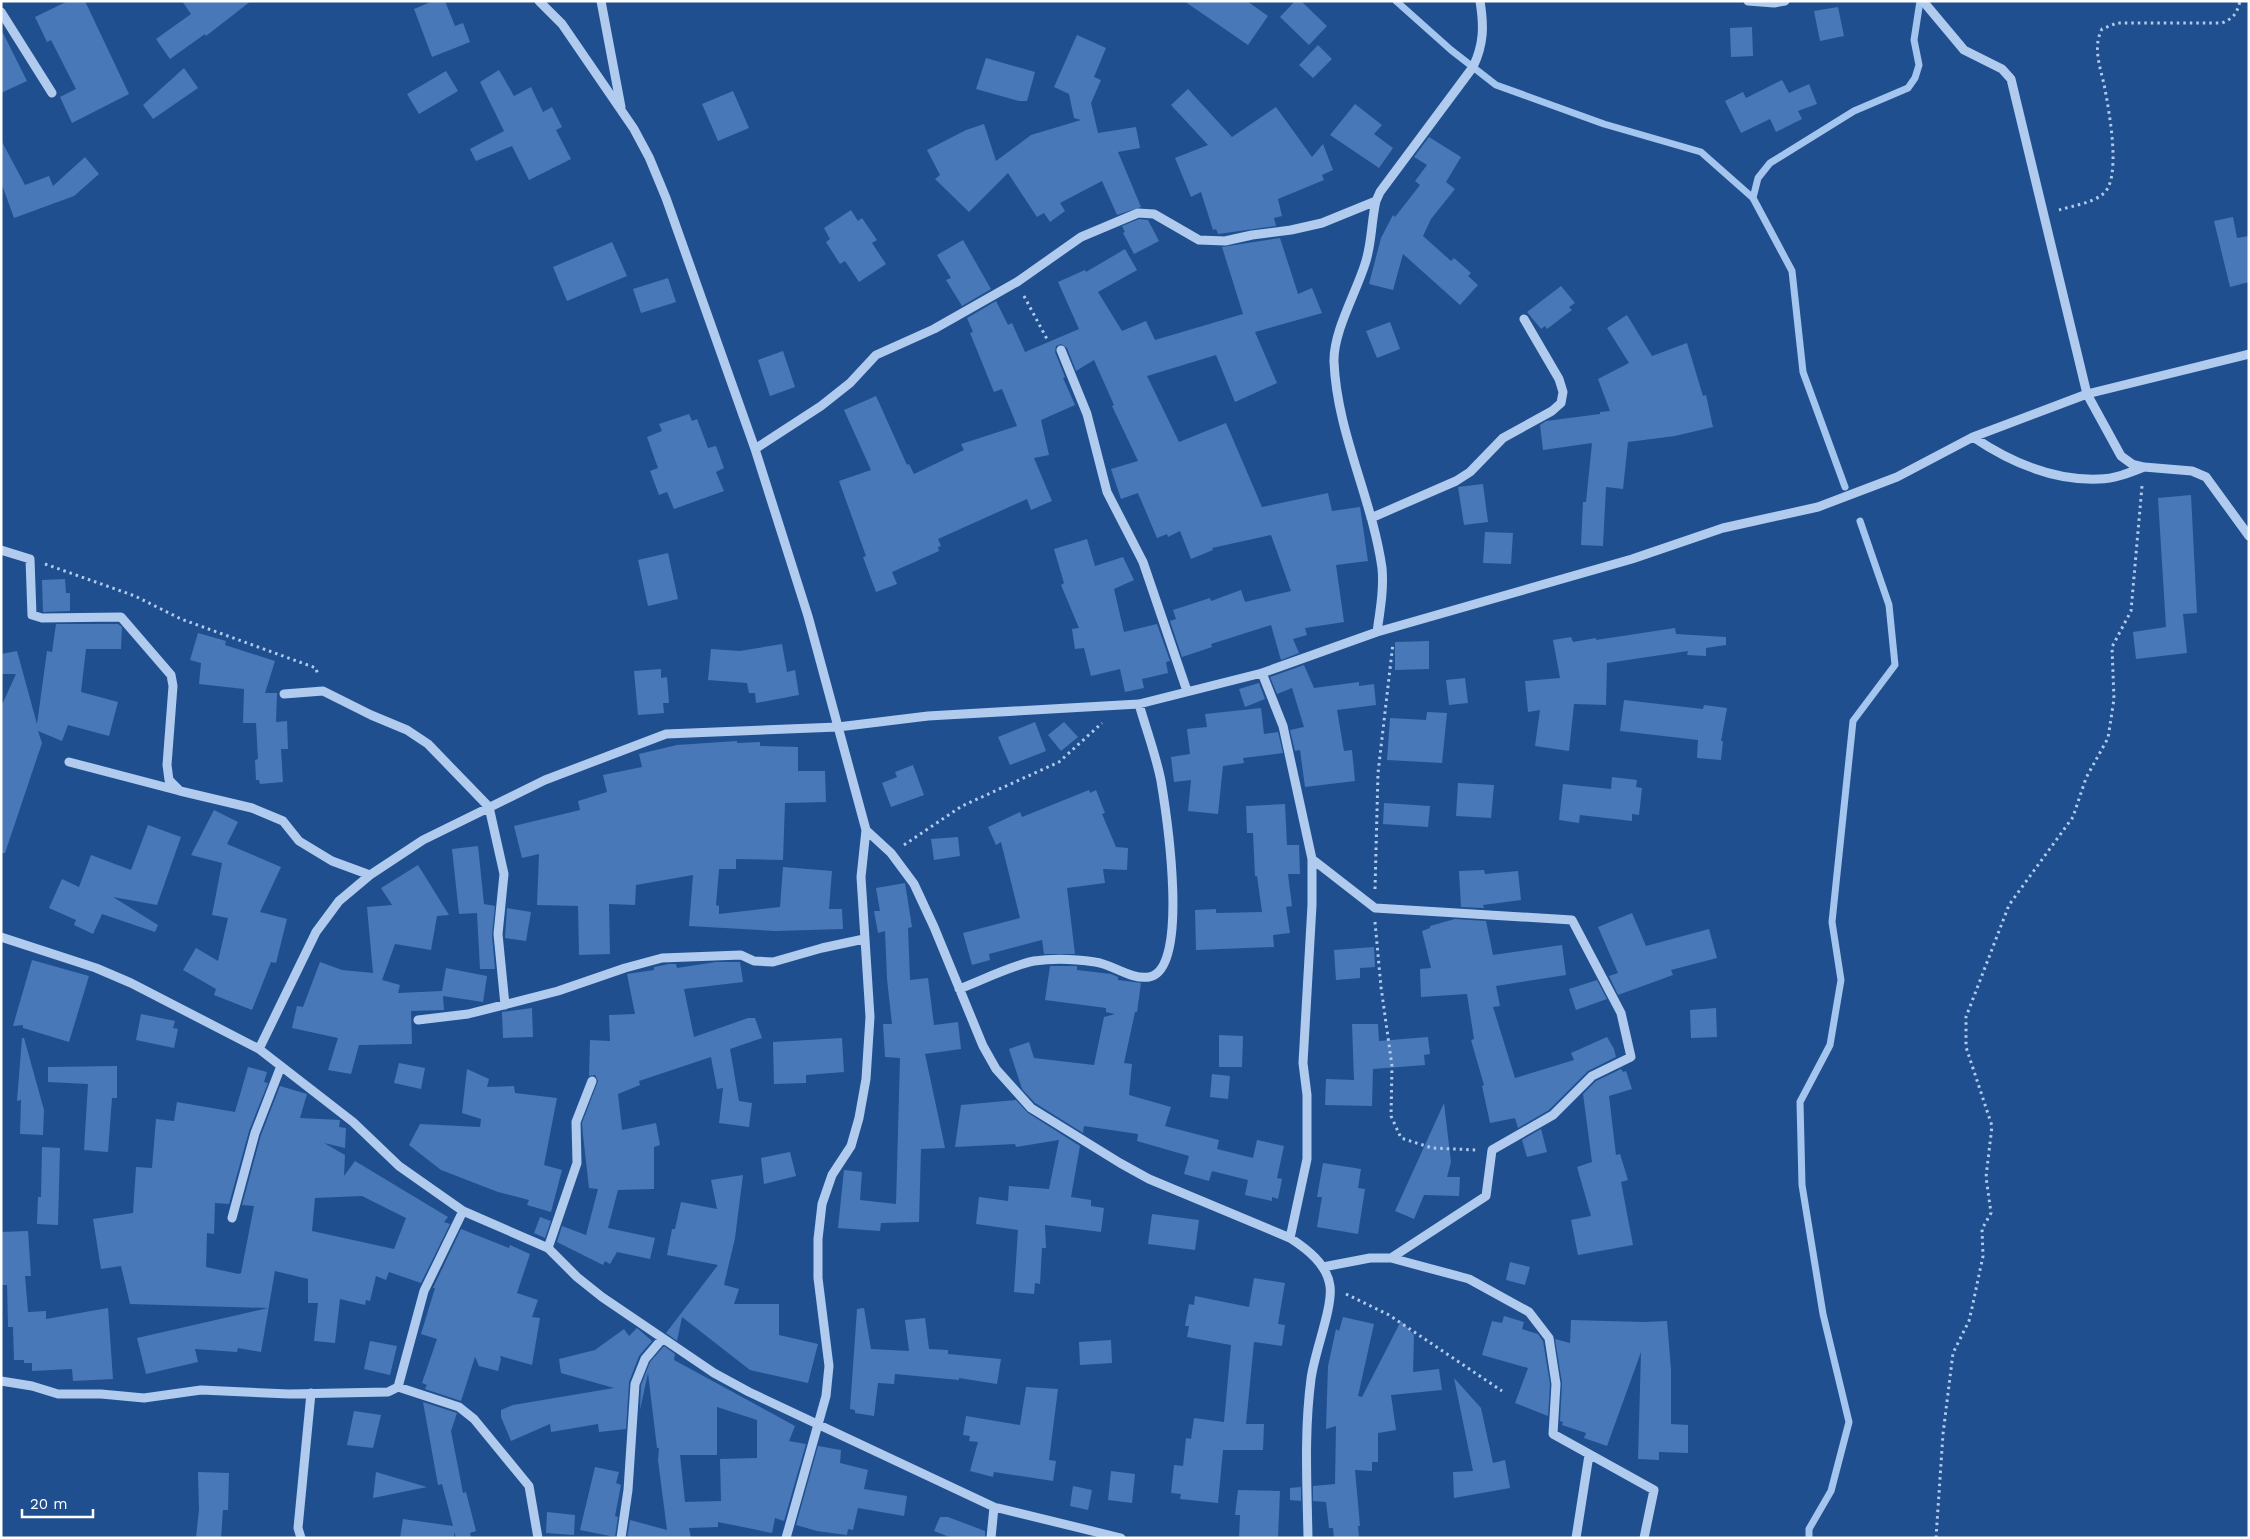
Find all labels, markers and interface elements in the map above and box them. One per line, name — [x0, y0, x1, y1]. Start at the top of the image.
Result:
scale bar — [22, 1486, 94, 1518]
text: 20 m — [30, 1495, 68, 1513]

